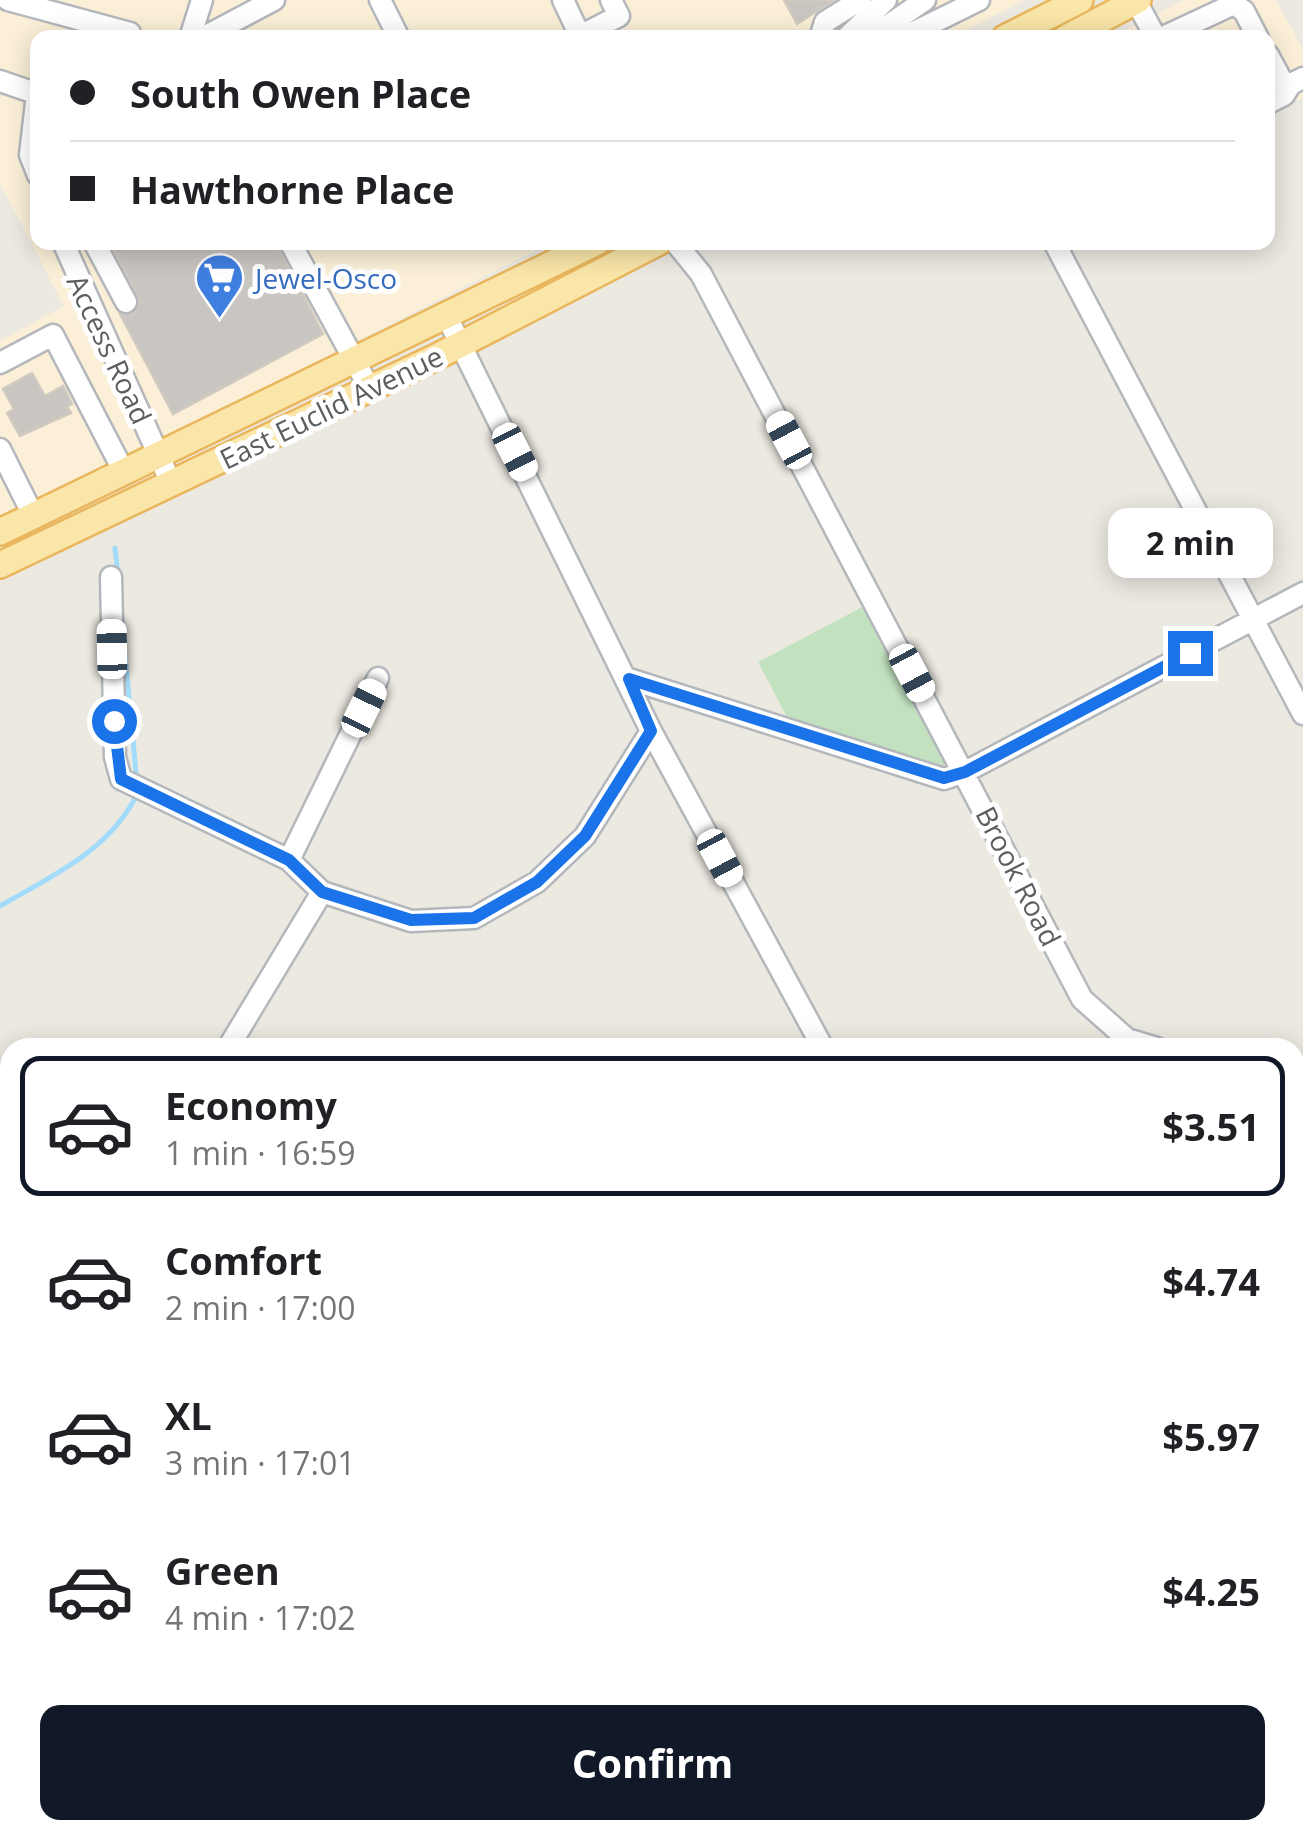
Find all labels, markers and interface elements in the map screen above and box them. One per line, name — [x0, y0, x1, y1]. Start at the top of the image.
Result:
text: South Owen Place — [130, 67, 471, 119]
text: Hawthorne Place — [130, 163, 455, 215]
supermarket icon: Jewel-Osco — [194, 252, 246, 320]
place label: Jewel-Osco — [252, 259, 397, 297]
street label: Access Road — [59, 268, 161, 430]
street label: East Euclid Avenue — [213, 336, 449, 478]
car — [762, 406, 816, 474]
car — [488, 418, 542, 486]
callout: 2 min — [1108, 508, 1272, 578]
text: 2 min — [1146, 521, 1235, 564]
car — [96, 619, 128, 679]
route end — [1168, 631, 1213, 676]
car — [885, 639, 939, 707]
car — [337, 674, 391, 742]
route start — [92, 699, 137, 744]
street label: Brook Road — [968, 800, 1070, 952]
car — [693, 824, 747, 892]
text: Economy — [165, 1079, 337, 1131]
icon: car — [45, 1081, 135, 1171]
text: $3.51 — [1162, 1100, 1260, 1152]
text: 1 min · 16:59 — [165, 1131, 356, 1174]
text: Comfort — [165, 1234, 322, 1286]
icon: car — [45, 1236, 135, 1326]
text: $4.74 — [1162, 1255, 1260, 1307]
text: 2 min · 17:00 — [165, 1286, 356, 1329]
text: XL — [165, 1389, 212, 1441]
icon: car — [45, 1391, 135, 1481]
text: $5.97 — [1162, 1410, 1260, 1462]
text: 3 min · 17:01 — [165, 1441, 356, 1484]
text: Green — [165, 1544, 280, 1596]
icon: car — [45, 1546, 135, 1636]
text: $4.25 — [1162, 1565, 1260, 1617]
text: 4 min · 17:02 — [165, 1596, 356, 1639]
button: Confirm — [40, 1705, 1265, 1820]

